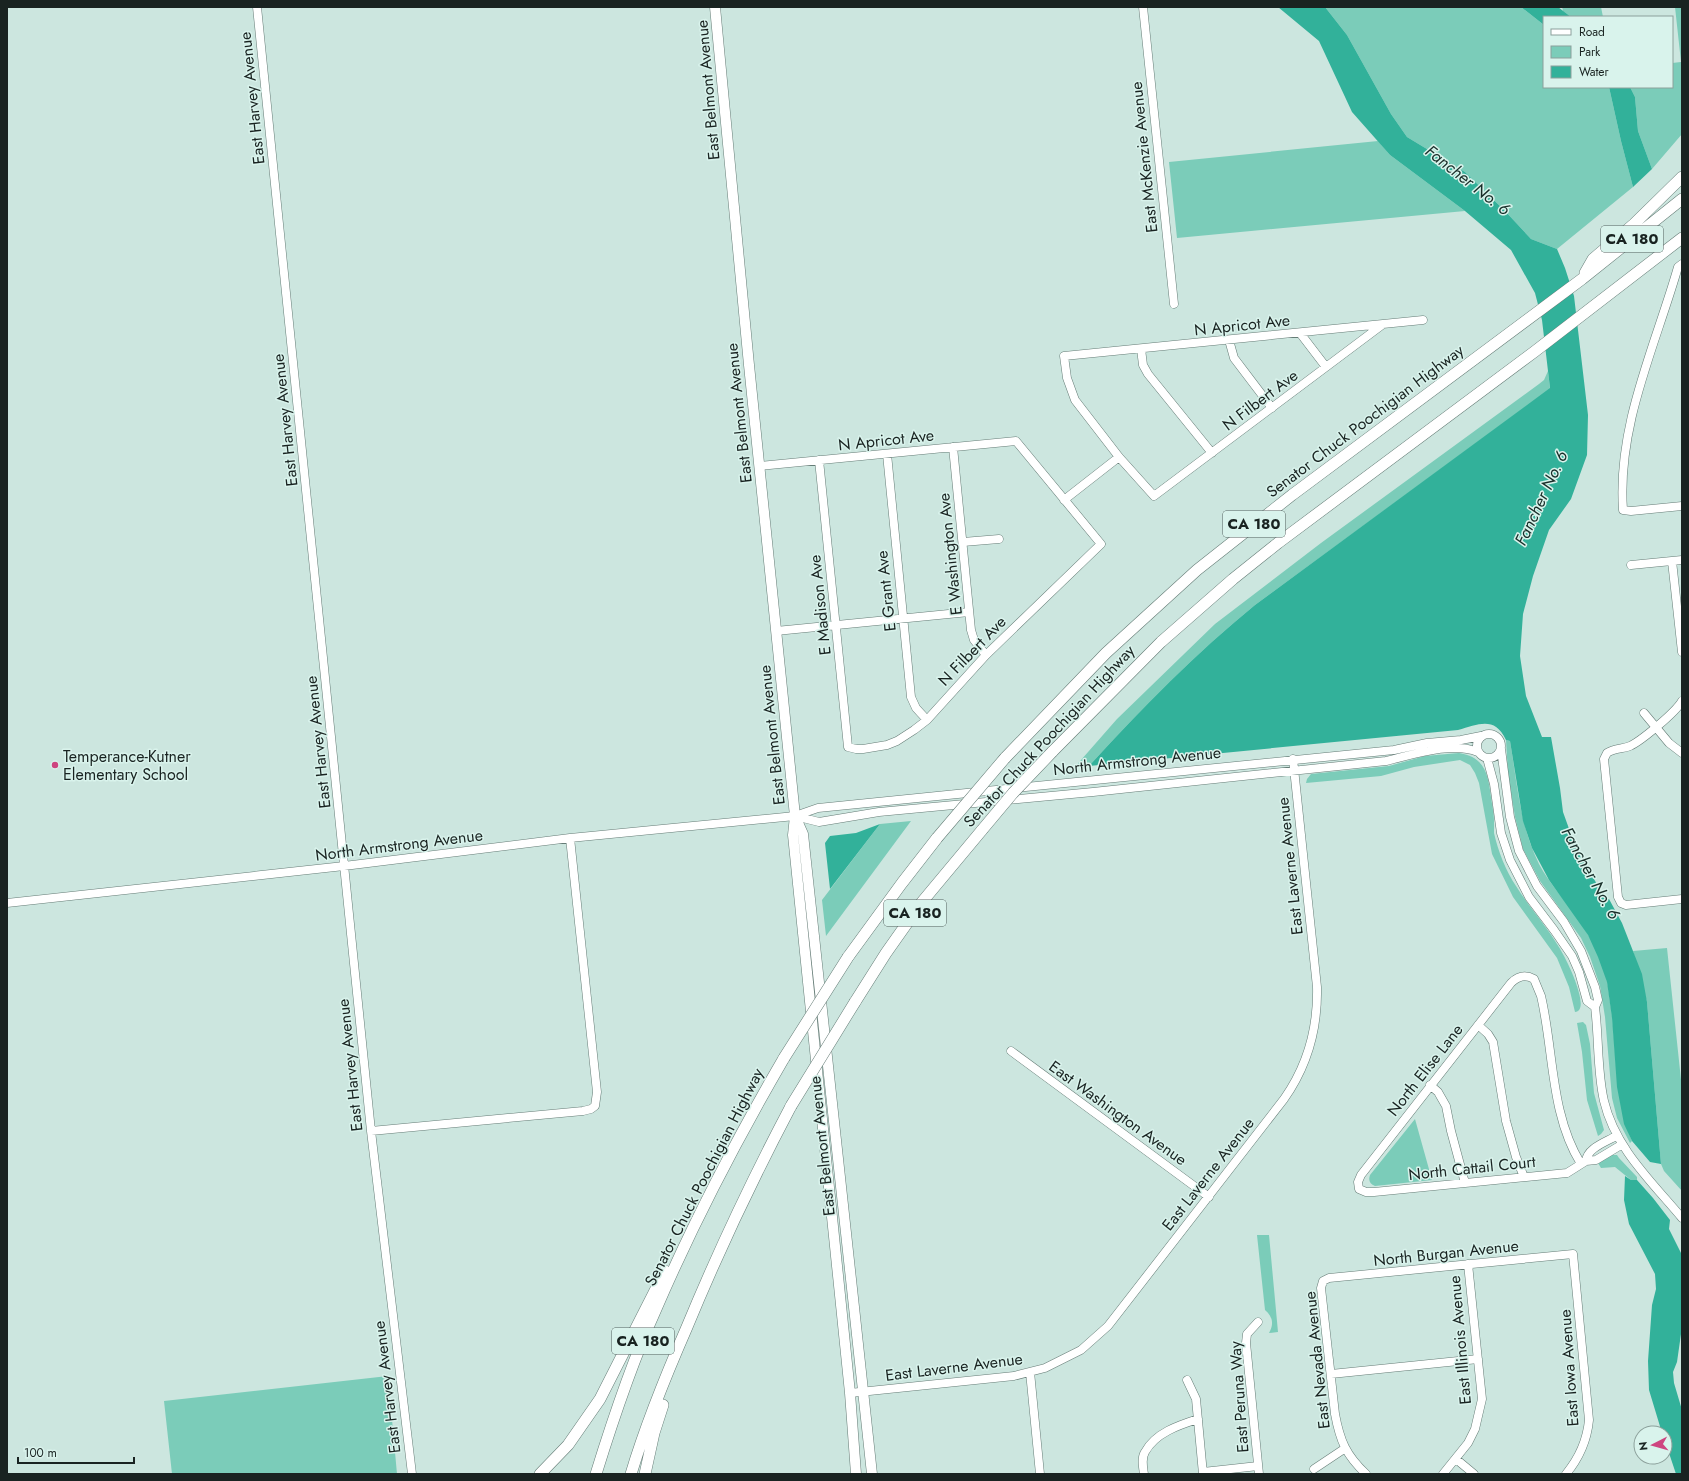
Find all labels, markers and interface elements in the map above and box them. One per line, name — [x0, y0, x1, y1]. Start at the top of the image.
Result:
legend — [1543, 16, 1673, 88]
street label: East Belmont Avenue — [690, 19, 726, 161]
text: Road — [1579, 23, 1605, 41]
street label: East Harvey Avenue — [234, 31, 270, 165]
text: Park — [1579, 43, 1601, 61]
text: Water — [1579, 63, 1610, 81]
street label: East McKenzie Avenue — [1125, 80, 1163, 234]
water label: Fancher No. 6 — [1420, 139, 1516, 221]
road number: CA 180 — [1601, 226, 1663, 252]
street label: N Apricot Ave — [1193, 309, 1291, 341]
street label: Senator Chuck Poochigian Highway — [1261, 338, 1469, 503]
street label: East Belmont Avenue — [720, 342, 758, 484]
street label: East Harvey Avenue — [267, 353, 303, 487]
street label: N Filbert Ave — [1217, 364, 1303, 436]
street label: N Apricot Ave — [837, 424, 935, 456]
water label: Fancher No. 6 — [1509, 446, 1574, 549]
street label: E Washington Ave — [932, 492, 968, 616]
road number: CA 180 — [1223, 511, 1285, 537]
street label: E Grant Ave — [870, 550, 902, 632]
street label: E Madison Ave — [803, 554, 837, 656]
street label: N Filbert Ave — [933, 611, 1011, 691]
street label: Senator Chuck Poochigian Highway — [958, 639, 1141, 832]
street label: East Belmont Avenue — [753, 664, 791, 806]
street label: East Harvey Avenue — [300, 675, 336, 809]
street label: North Armstrong Avenue — [1052, 741, 1222, 781]
place label: Temperance-Kutner Elementary School — [63, 745, 191, 786]
marker: Temperance-Kutner Elementary School — [50, 760, 60, 770]
street label: East Laverne Avenue — [1271, 796, 1309, 936]
street label: North Armstrong Avenue — [314, 823, 484, 867]
water label: Fancher No. 6 — [1556, 823, 1626, 924]
road number: CA 180 — [884, 900, 946, 926]
street label: East Harvey Avenue — [332, 998, 368, 1132]
street label: North Elise Lane — [1382, 1019, 1468, 1121]
street label: East Washington Avenue — [1044, 1055, 1192, 1171]
street label: Senator Chuck Poochigian Highway — [639, 1063, 770, 1290]
street label: East Belmont Avenue — [803, 1075, 841, 1217]
street label: East Laverne Avenue — [1156, 1112, 1260, 1236]
street label: North Cattail Court — [1407, 1150, 1537, 1186]
street label: North Burgan Avenue — [1372, 1234, 1520, 1272]
street label: East Illinois Avenue — [1443, 1275, 1477, 1405]
street label: East Nevada Avenue — [1298, 1290, 1336, 1430]
street label: East Iowa Avenue — [1553, 1309, 1585, 1427]
street label: East Harvey Avenue — [367, 1320, 407, 1454]
road number: CA 180 — [612, 1328, 674, 1354]
street label: East Peruna Way — [1224, 1339, 1254, 1454]
street label: East Laverne Avenue — [884, 1347, 1024, 1387]
north arrow — [1633, 1425, 1673, 1465]
scale bar — [18, 1439, 134, 1465]
text: N — [1635, 1441, 1651, 1451]
text: 100 m — [24, 1444, 57, 1462]

